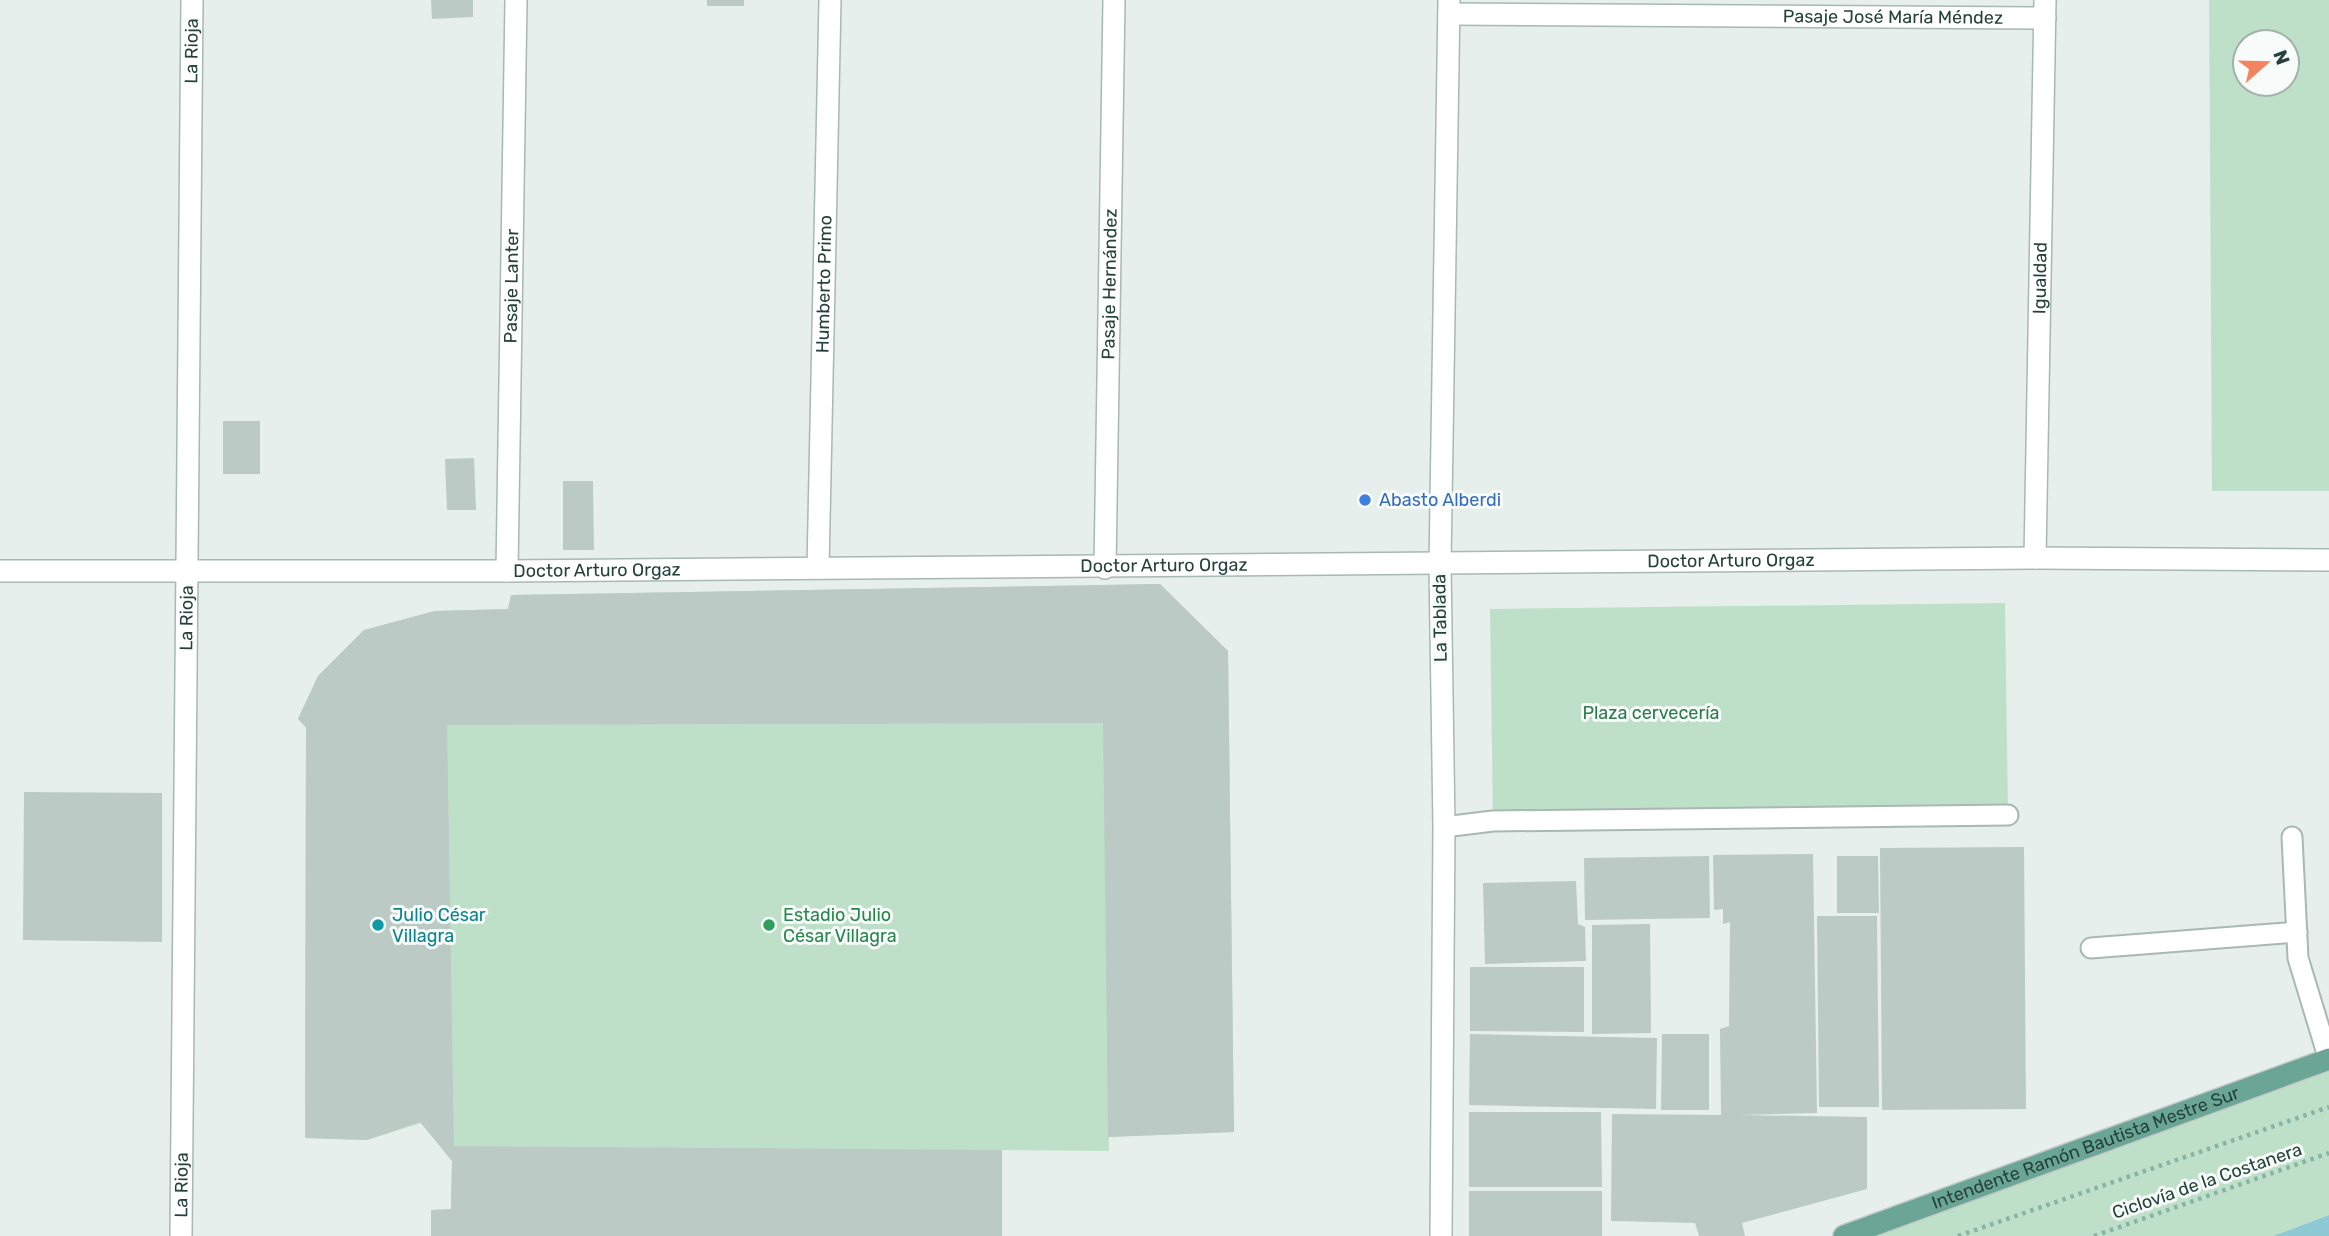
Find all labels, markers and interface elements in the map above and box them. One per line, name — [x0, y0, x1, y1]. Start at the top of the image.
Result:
street label: Pasaje José María Méndez — [1783, 5, 2003, 29]
street label: La Rioja — [180, 18, 203, 84]
north arrow — [2231, 28, 2301, 98]
text: N — [2268, 47, 2295, 68]
street label: Pasaje Hernández — [1097, 208, 1122, 360]
street label: Humberto Primo — [812, 215, 836, 353]
street label: Pasaje Lanter — [500, 228, 523, 343]
street label: Igualdad — [2028, 242, 2052, 314]
place label: Abasto Alberdi — [1379, 489, 1501, 511]
marker: Abasto Alberdi — [1357, 492, 1373, 508]
street label: Doctor Arturo Orgaz — [1647, 549, 1815, 572]
street label: Doctor Arturo Orgaz — [1080, 554, 1248, 577]
street label: Doctor Arturo Orgaz — [513, 559, 681, 582]
street label: La Tablada — [1428, 574, 1452, 662]
street label: La Rioja — [175, 585, 198, 651]
park label: Plaza cervecería — [1582, 702, 1720, 724]
place label: Julio César Villagra — [392, 904, 486, 947]
place label: Estadio Julio César Villagra — [783, 904, 897, 947]
marker: Julio César Villagra — [370, 917, 386, 933]
marker: Estadio Julio César Villagra — [761, 917, 777, 933]
street label: Intendente Ramón Bautista Mestre Sur — [1929, 1082, 2242, 1214]
street label: Ciclovía de la Costanera — [2109, 1138, 2305, 1224]
street label: La Rioja — [170, 1152, 193, 1218]

